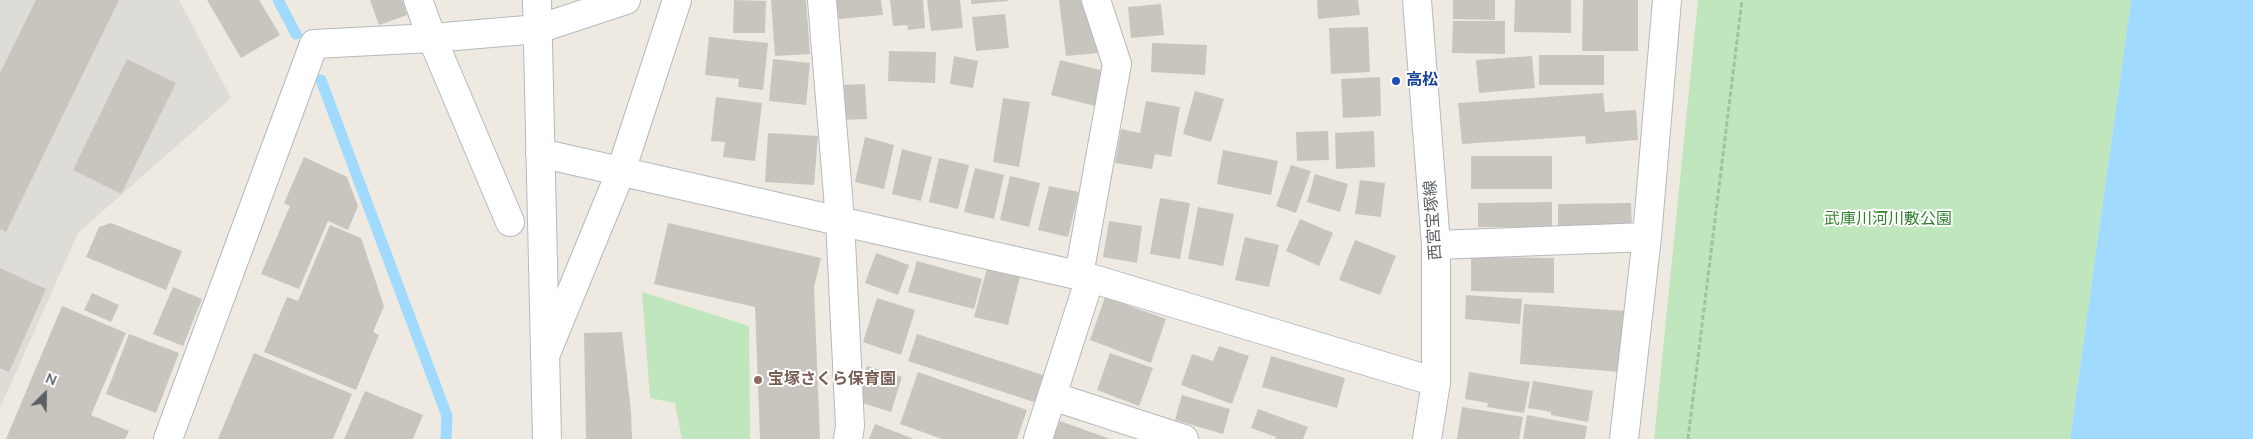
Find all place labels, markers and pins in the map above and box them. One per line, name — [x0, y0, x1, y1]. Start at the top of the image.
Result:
place label: 高松 — [1406, 71, 1438, 91]
marker: 高松 — [1390, 75, 1402, 87]
place label: 宝塚さくら保育園 — [768, 370, 896, 390]
marker: 宝塚さくら保育園 — [752, 374, 764, 386]

